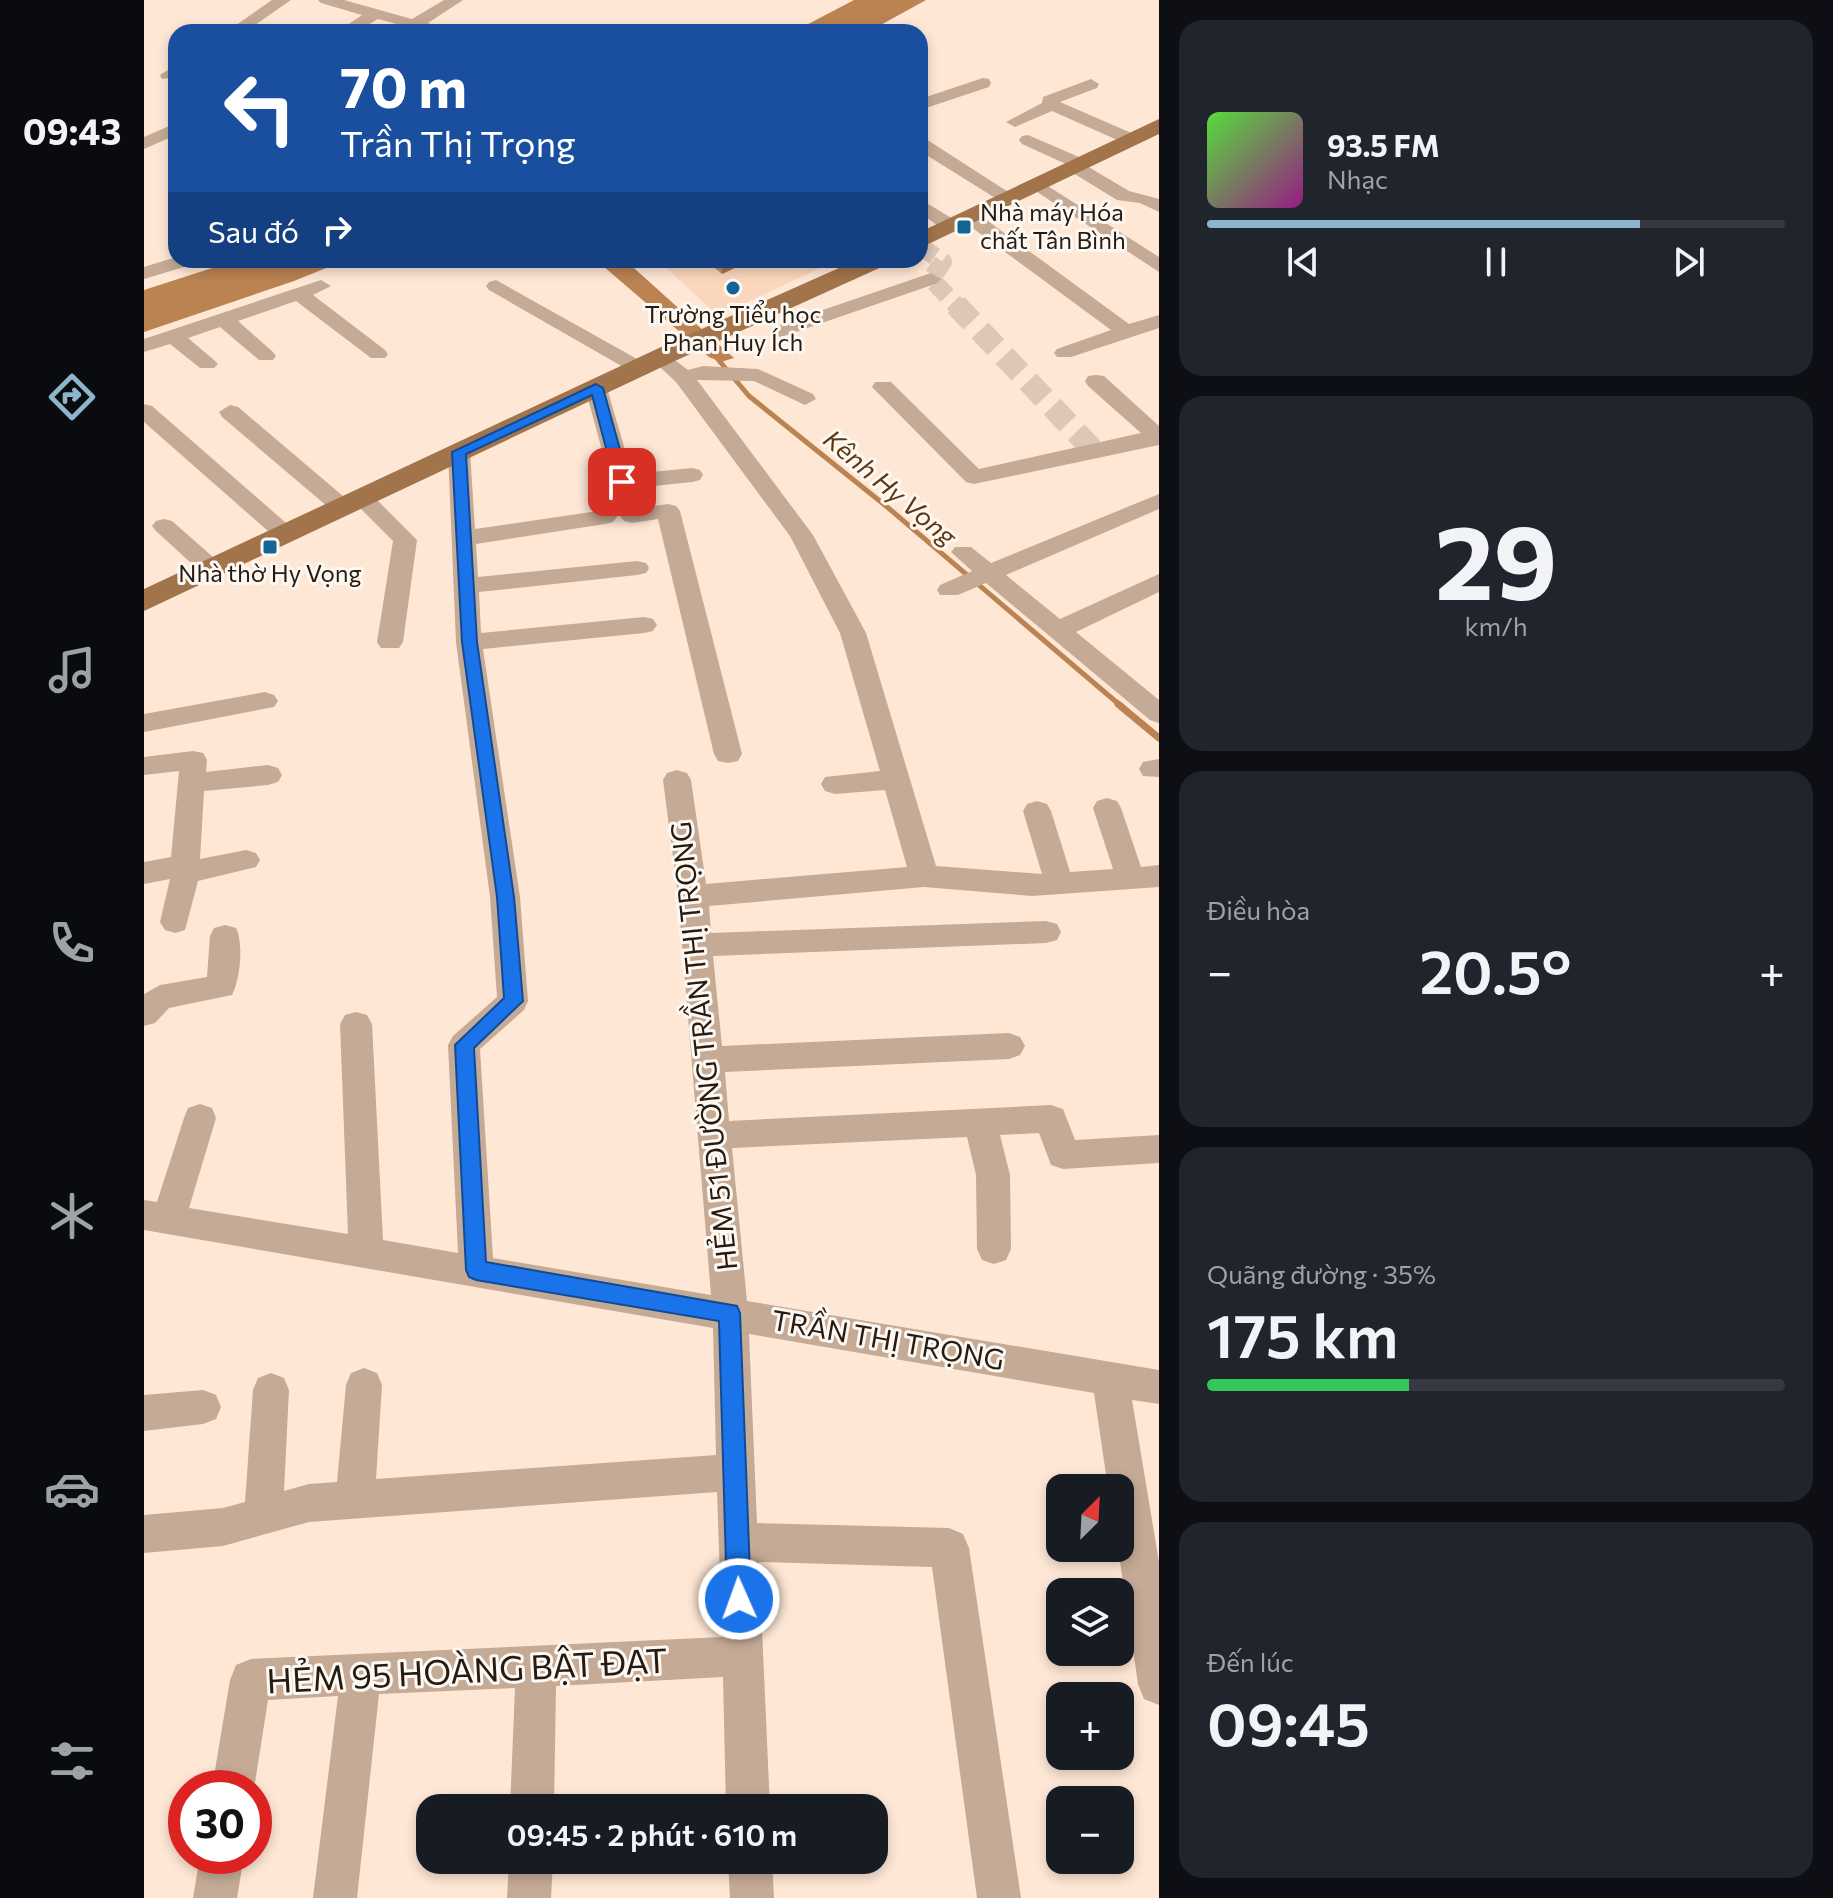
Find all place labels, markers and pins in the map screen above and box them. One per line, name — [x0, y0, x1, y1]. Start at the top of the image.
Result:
place label: Nhà máy Hóa chất Tân Bình — [980, 197, 1126, 254]
marker: Nhà máy Hóa chất Tân Bình — [955, 218, 973, 236]
marker: Trường Tiểu học Phan Huy Ích — [724, 279, 742, 297]
place label: Trường Tiểu học Phan Huy Ích — [645, 299, 821, 356]
pin — [588, 448, 656, 516]
marker: Nhà thờ Hy Vọng — [261, 538, 279, 556]
place label: Nhà thờ Hy Vọng — [178, 558, 362, 587]

